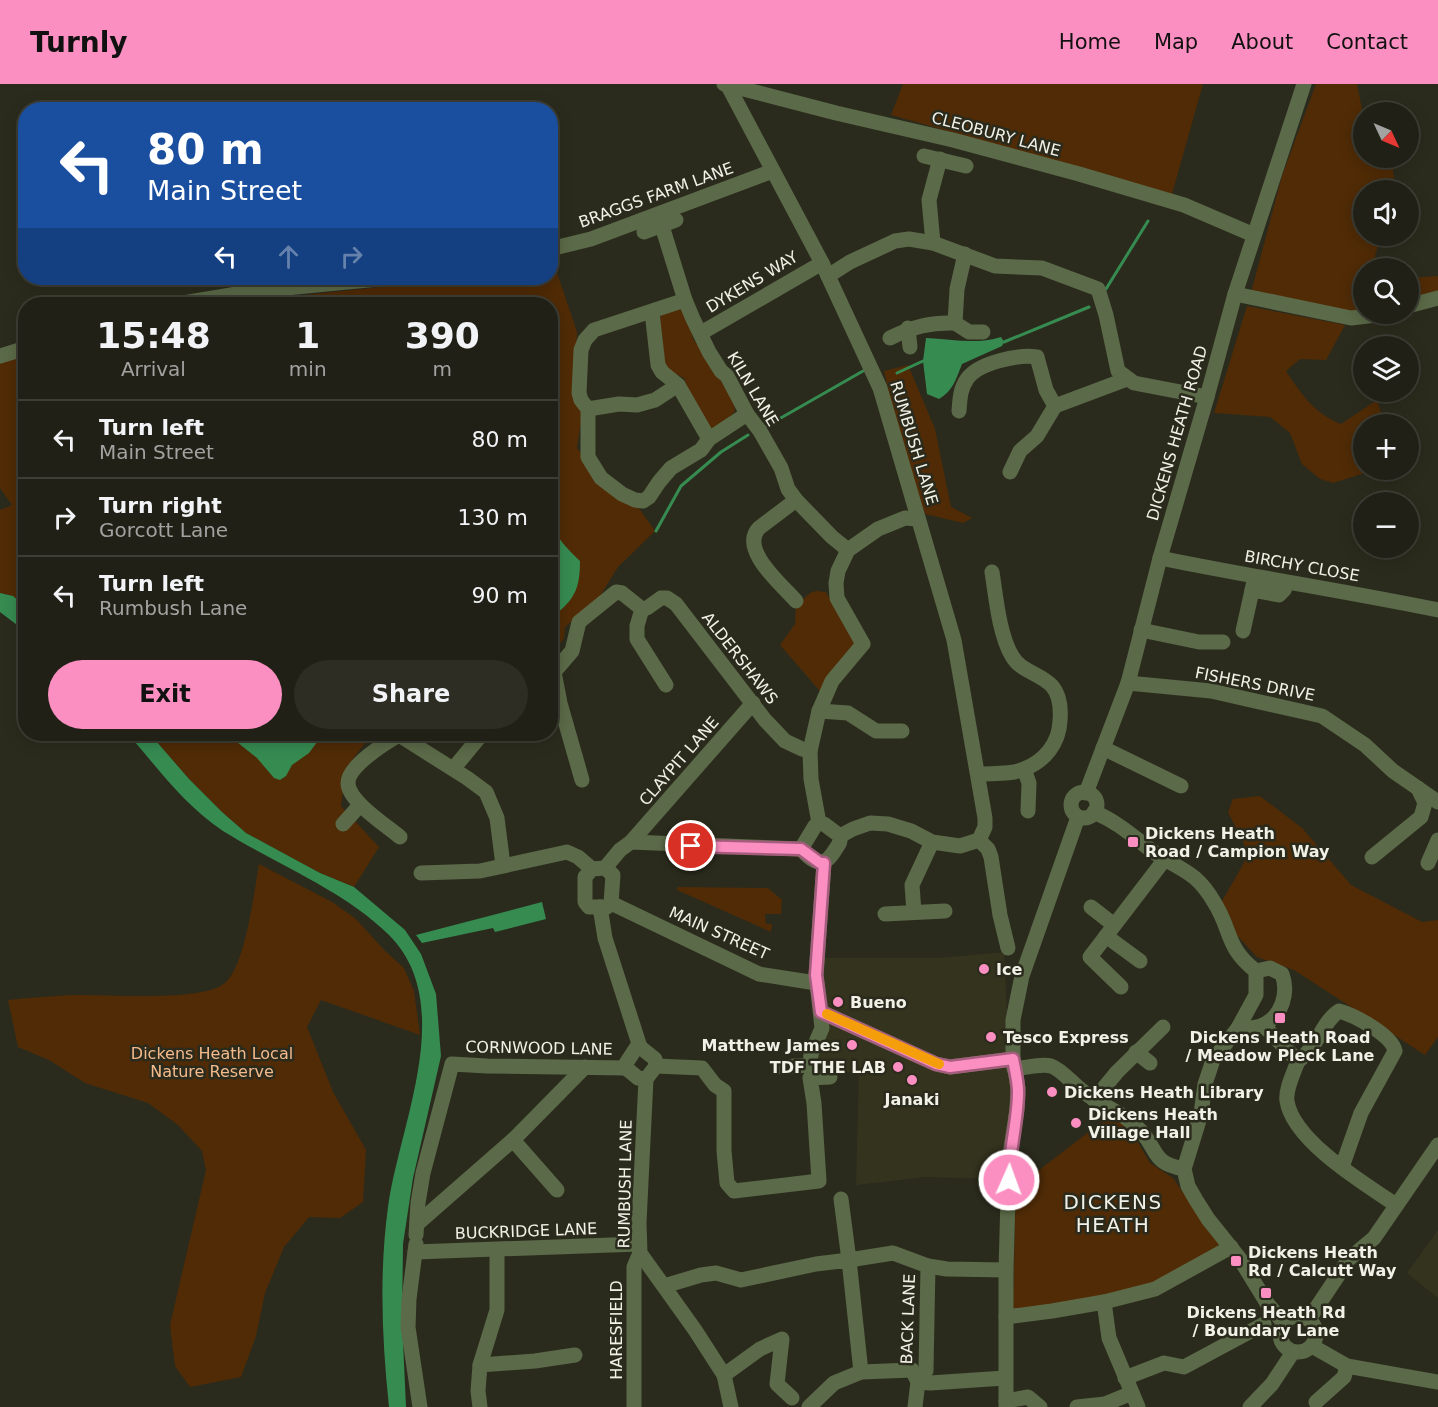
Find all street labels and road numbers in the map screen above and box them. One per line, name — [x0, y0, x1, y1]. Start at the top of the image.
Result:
street label: CLEOBURY LANE — [929, 108, 1063, 160]
street label: BRAGGS FARM LANE — [576, 158, 736, 232]
street label: DYKENS WAY — [703, 247, 801, 317]
street label: DICKENS HEATH ROAD — [1143, 343, 1211, 523]
street label: KILN LANE — [723, 348, 783, 430]
street label: RUMBUSH LANE — [886, 379, 942, 507]
street label: BIRCHY CLOSE — [1243, 547, 1361, 585]
street label: ALDERSHAWS — [698, 608, 782, 708]
street label: FISHERS DRIVE — [1193, 663, 1317, 705]
street label: CLAYPIT LANE — [635, 713, 723, 809]
street label: MAIN STREET — [666, 902, 772, 964]
street label: CORNWOOD LANE — [465, 1037, 613, 1059]
street label: RUMBUSH LANE — [614, 1119, 636, 1249]
street label: BUCKRIDGE LANE — [455, 1219, 597, 1243]
street label: BACK LANE — [897, 1273, 919, 1365]
street label: HARESFIELD — [607, 1280, 626, 1380]

